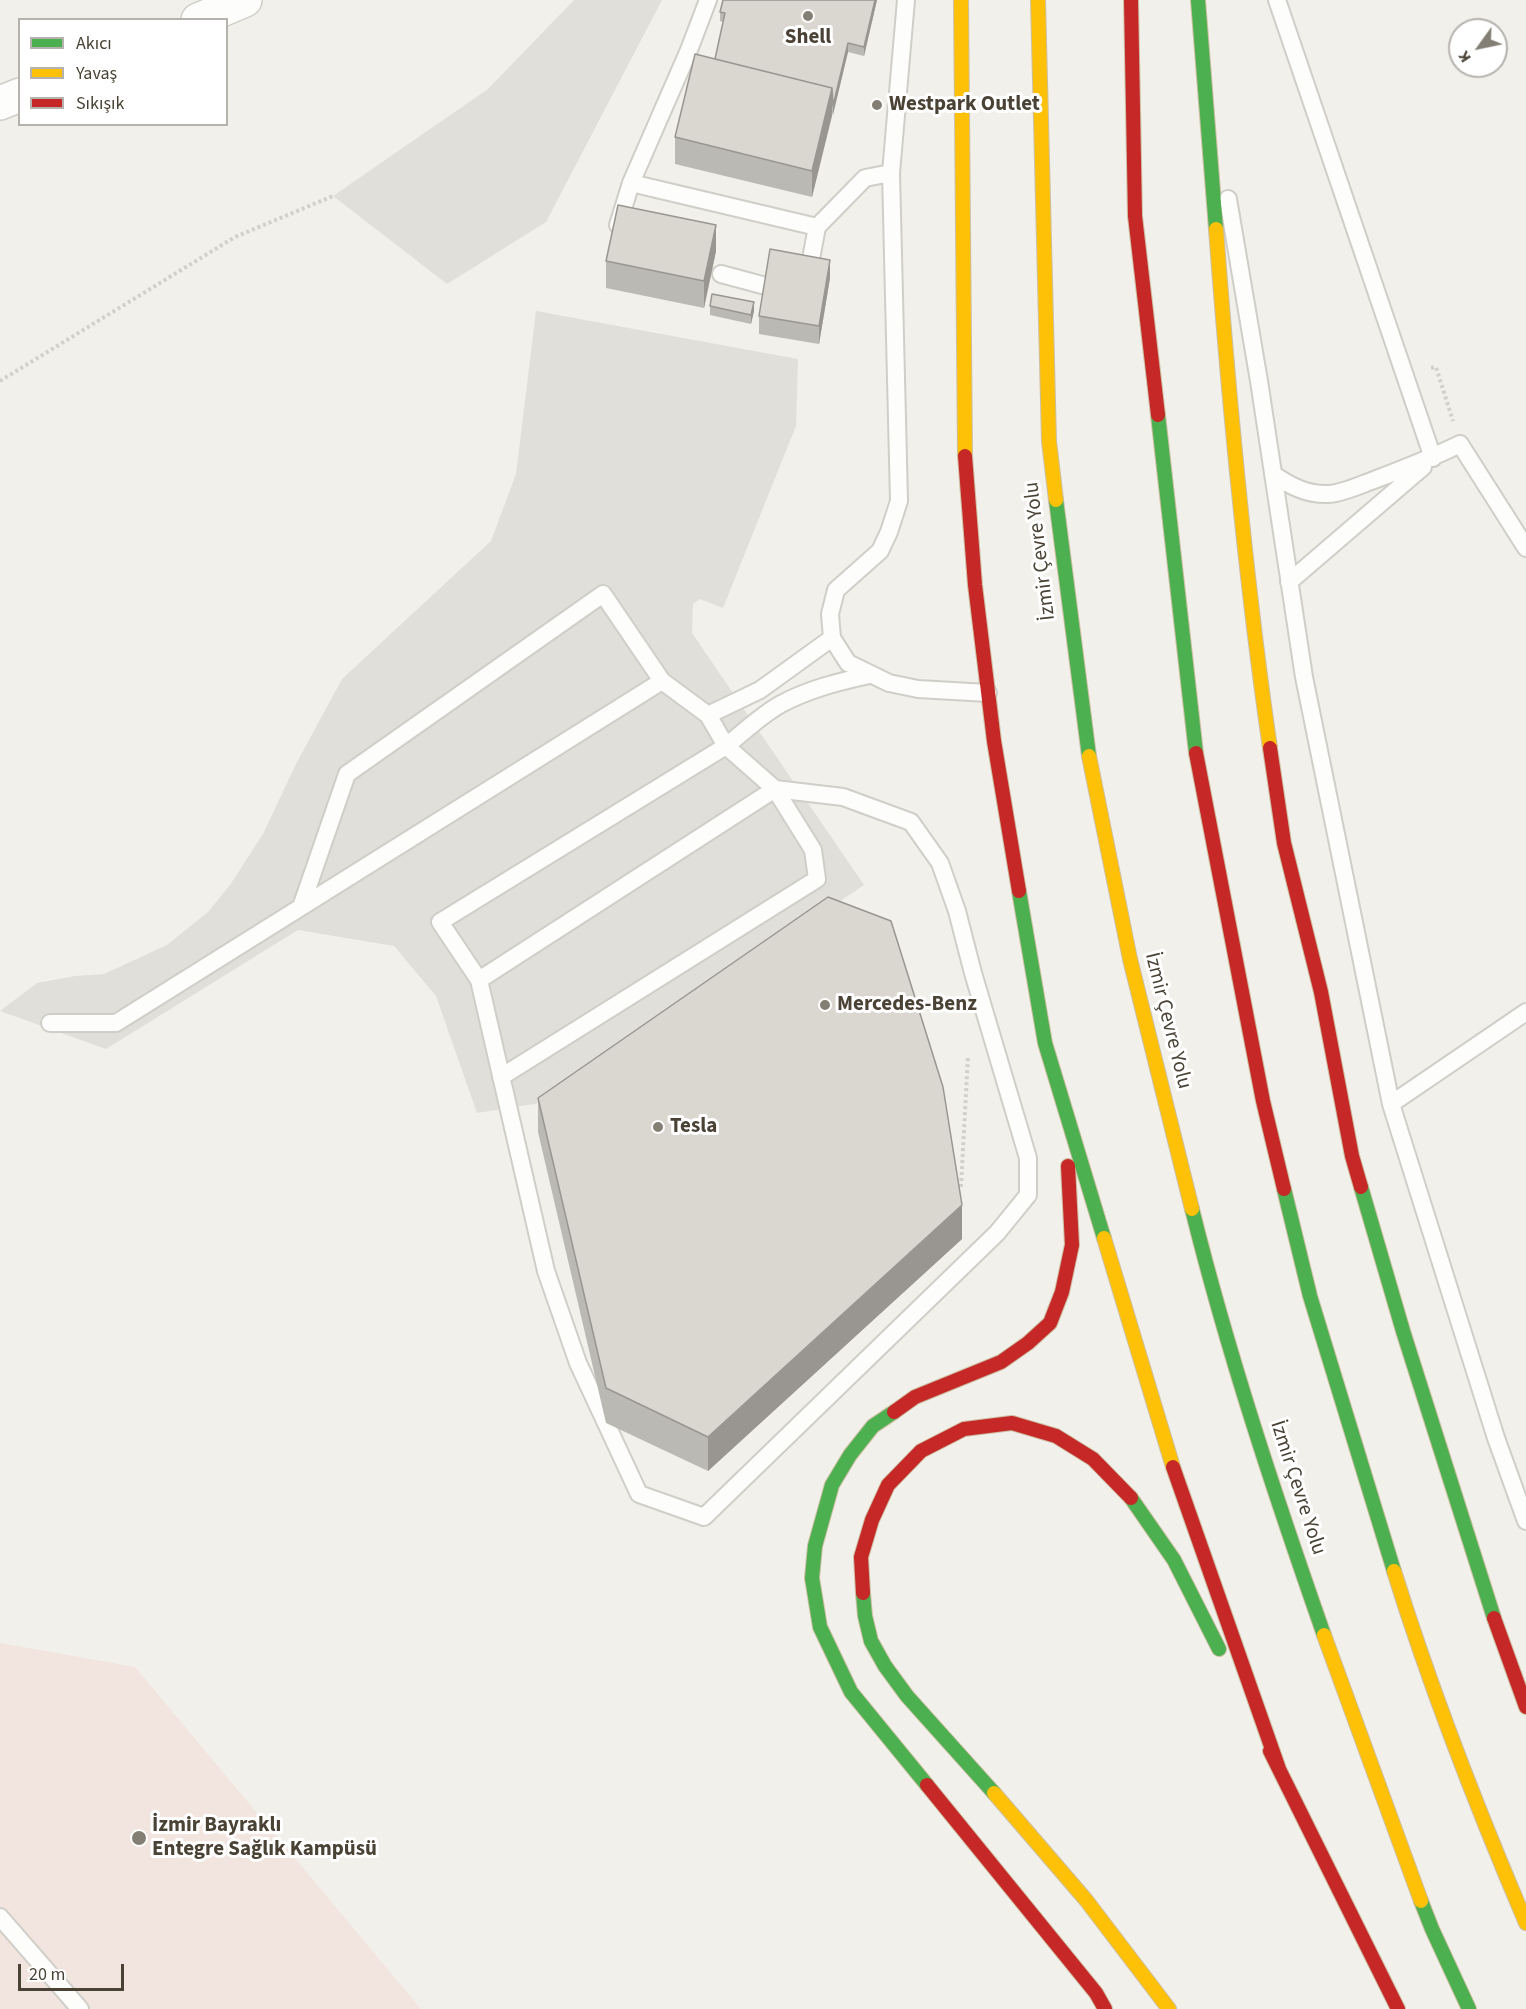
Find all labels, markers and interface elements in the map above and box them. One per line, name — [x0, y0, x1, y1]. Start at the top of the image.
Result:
marker: Shell — [801, 9, 815, 23]
legend — [18, 18, 228, 126]
north arrow — [1448, 18, 1508, 78]
place label: Shell — [785, 25, 831, 51]
text: Akıcı — [76, 31, 112, 56]
text: K — [1453, 47, 1476, 67]
text: Yavaş — [76, 61, 117, 86]
text: Sıkışık — [76, 91, 124, 116]
place label: Westpark Outlet — [889, 92, 1040, 118]
marker: Westpark Outlet — [870, 98, 884, 112]
street label: İzmir Çevre Yolu — [1020, 480, 1062, 622]
street label: İzmir Çevre Yolu — [1138, 950, 1196, 1092]
place label: Mercedes-Benz — [837, 992, 977, 1018]
marker: Mercedes-Benz — [818, 998, 832, 1012]
place label: Tesla — [670, 1114, 717, 1140]
marker: Tesla — [651, 1120, 665, 1134]
street label: İzmir Çevre Yolu — [1263, 1418, 1331, 1558]
place label: İzmir Bayraklı Entegre Sağlık Kampüsü — [152, 1813, 377, 1863]
marker: İzmir Bayraklı Entegre Sağlık Kampüsü — [130, 1829, 148, 1847]
scale bar — [21, 1952, 128, 1990]
text: 20 m — [29, 1962, 65, 1987]

